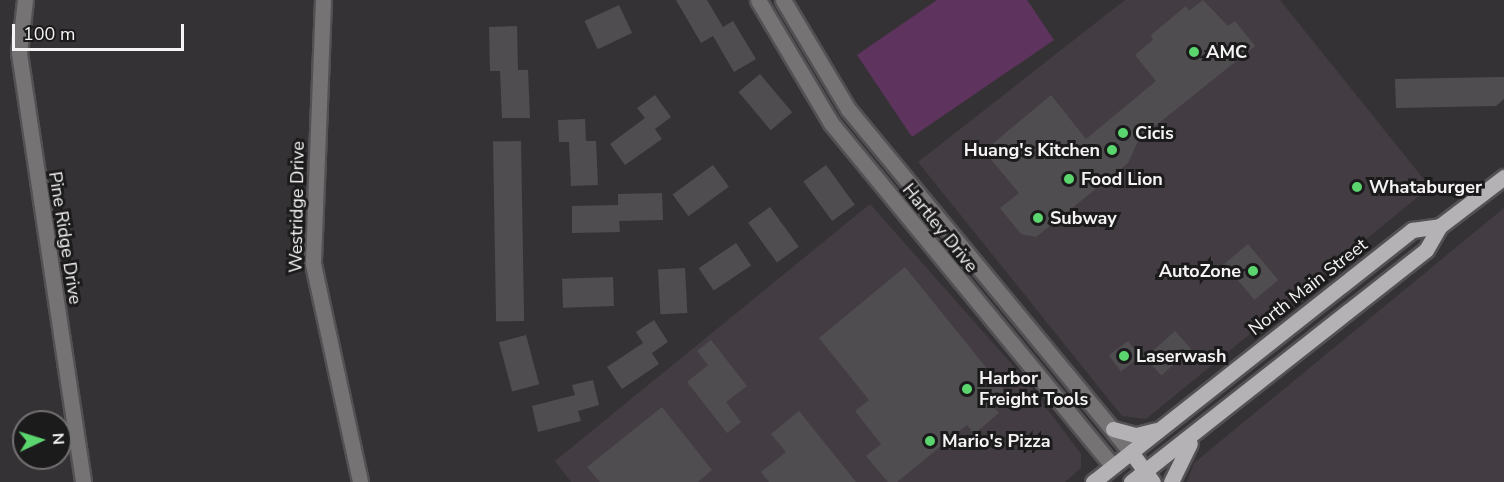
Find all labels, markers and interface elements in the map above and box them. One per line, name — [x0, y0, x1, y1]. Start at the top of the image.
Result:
scale bar — [15, 12, 188, 50]
text: 100 m — [23, 22, 75, 46]
place label: AMC — [1206, 41, 1247, 63]
marker: AMC — [1187, 45, 1201, 59]
place label: Cicis — [1135, 122, 1174, 144]
marker: Cicis — [1116, 126, 1130, 140]
place label: Huang's Kitchen — [964, 139, 1100, 161]
street label: Westridge Drive — [285, 141, 309, 273]
marker: Huang's Kitchen — [1105, 143, 1119, 157]
place label: Food Lion — [1081, 168, 1163, 190]
street label: Pine Ridge Drive — [44, 170, 86, 306]
marker: Food Lion — [1062, 172, 1076, 186]
place label: Whataburger — [1369, 176, 1482, 198]
street label: Hartley Drive — [898, 179, 982, 277]
marker: Whataburger — [1350, 180, 1364, 194]
place label: Subway — [1050, 207, 1117, 229]
marker: Subway — [1031, 211, 1045, 225]
street label: North Main Street — [1244, 234, 1372, 340]
place label: AutoZone — [1159, 260, 1241, 282]
marker: AutoZone — [1246, 264, 1260, 278]
place label: Laserwash — [1136, 345, 1226, 367]
marker: Laserwash — [1117, 349, 1131, 363]
place label: Harbor Freight Tools — [979, 368, 1088, 410]
marker: Harbor Freight Tools — [960, 382, 974, 396]
north arrow — [12, 410, 72, 470]
place label: Mario's Pizza — [942, 430, 1051, 452]
text: N — [47, 432, 69, 446]
marker: Mario's Pizza — [923, 434, 937, 448]

